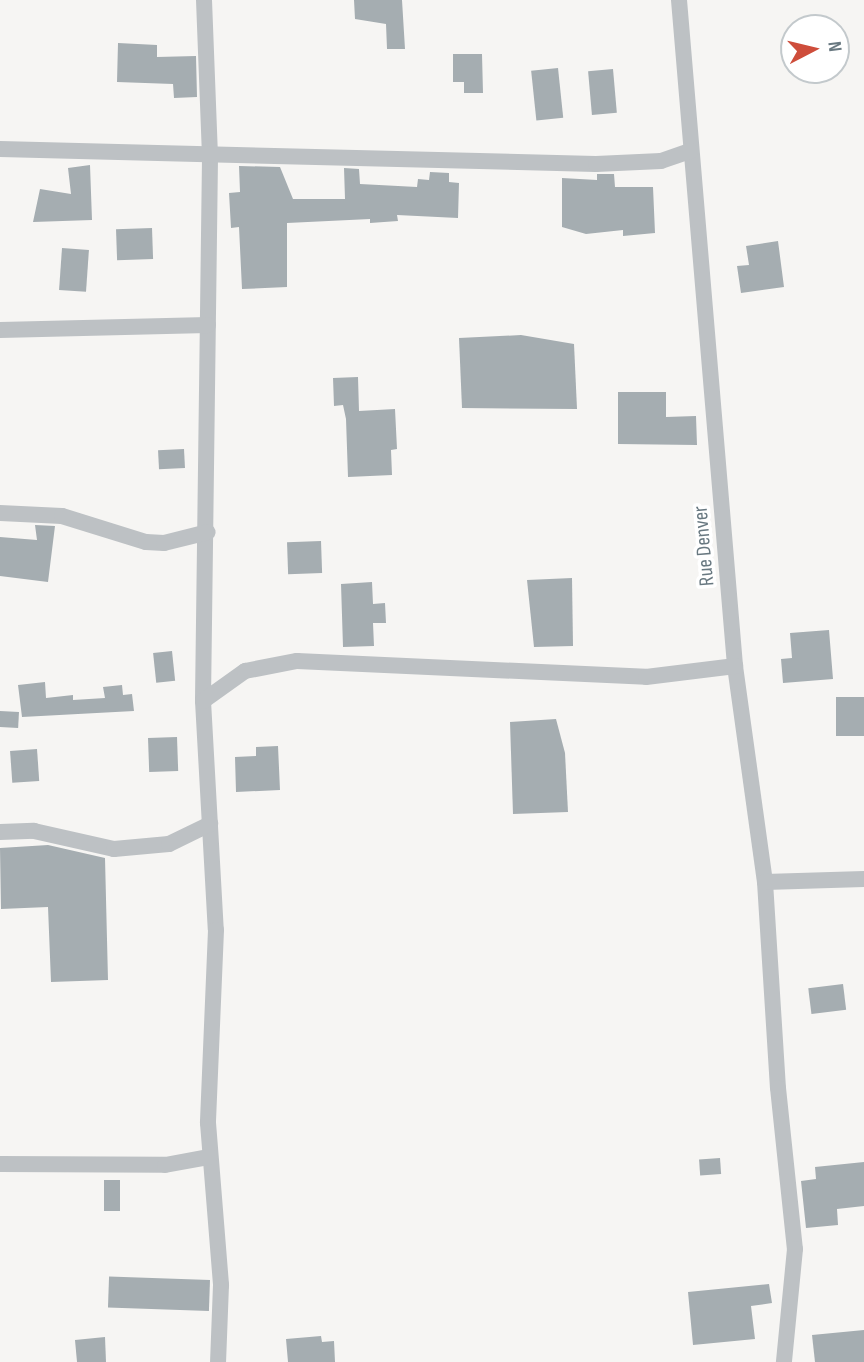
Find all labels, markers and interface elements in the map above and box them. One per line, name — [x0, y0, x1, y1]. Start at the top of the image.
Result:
north arrow — [780, 14, 850, 84]
text: N — [822, 40, 846, 53]
street label: Rue Denver — [688, 505, 720, 587]

